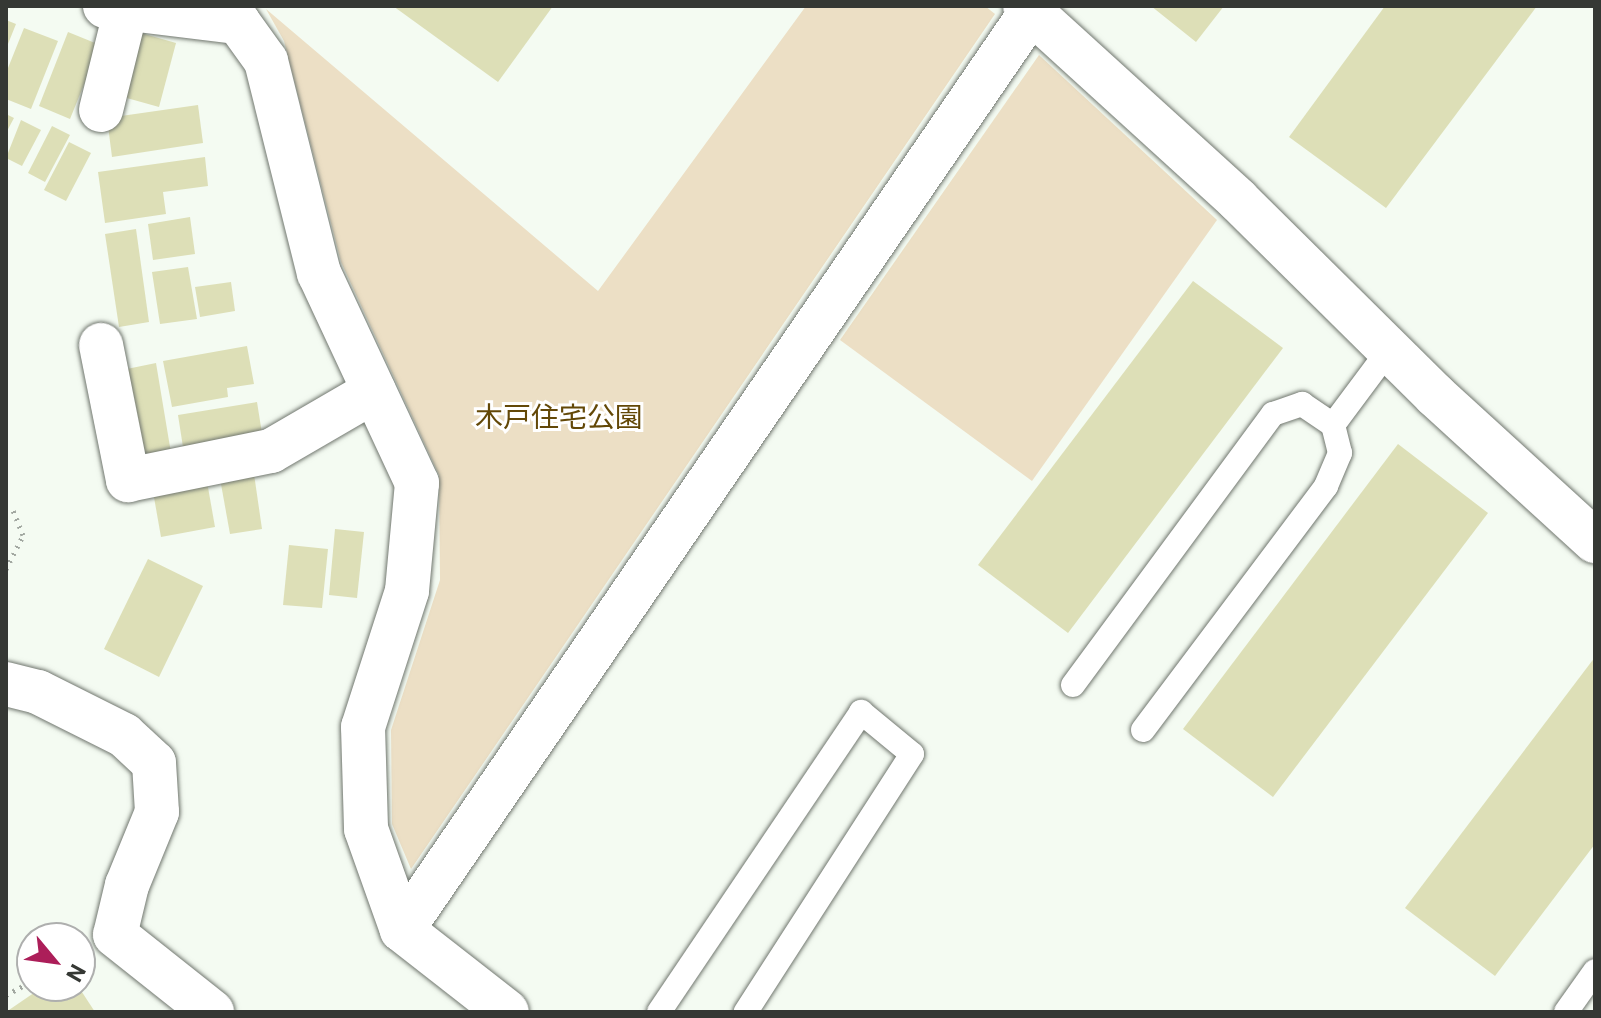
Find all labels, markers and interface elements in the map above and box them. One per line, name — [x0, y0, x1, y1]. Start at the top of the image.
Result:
park label: 木戸住宅公園 — [475, 401, 643, 435]
north arrow — [16, 922, 96, 1002]
text: N — [61, 960, 90, 986]

